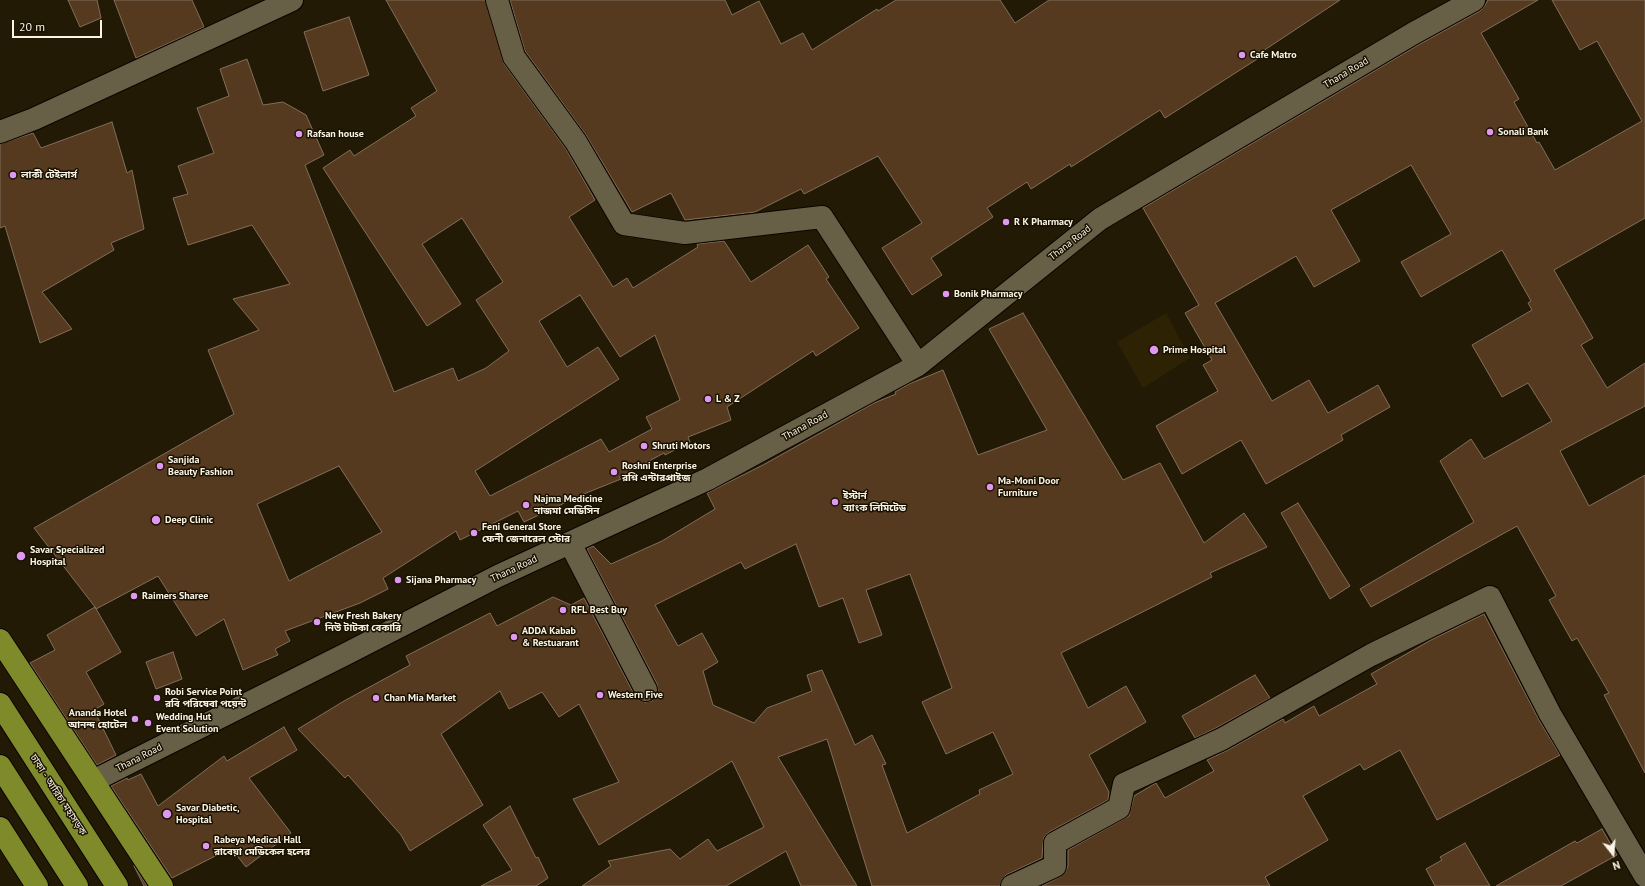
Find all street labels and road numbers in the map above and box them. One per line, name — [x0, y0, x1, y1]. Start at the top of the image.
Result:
street label: Thana Road — [1321, 55, 1371, 91]
street label: Thana Road — [1047, 223, 1093, 263]
street label: Thana Road — [780, 409, 830, 443]
street label: Thana Road — [489, 553, 539, 585]
street label: Thana Road — [114, 741, 164, 775]
street label: ঢাকা - আরিচা মহাসড়ক — [27, 752, 89, 838]

